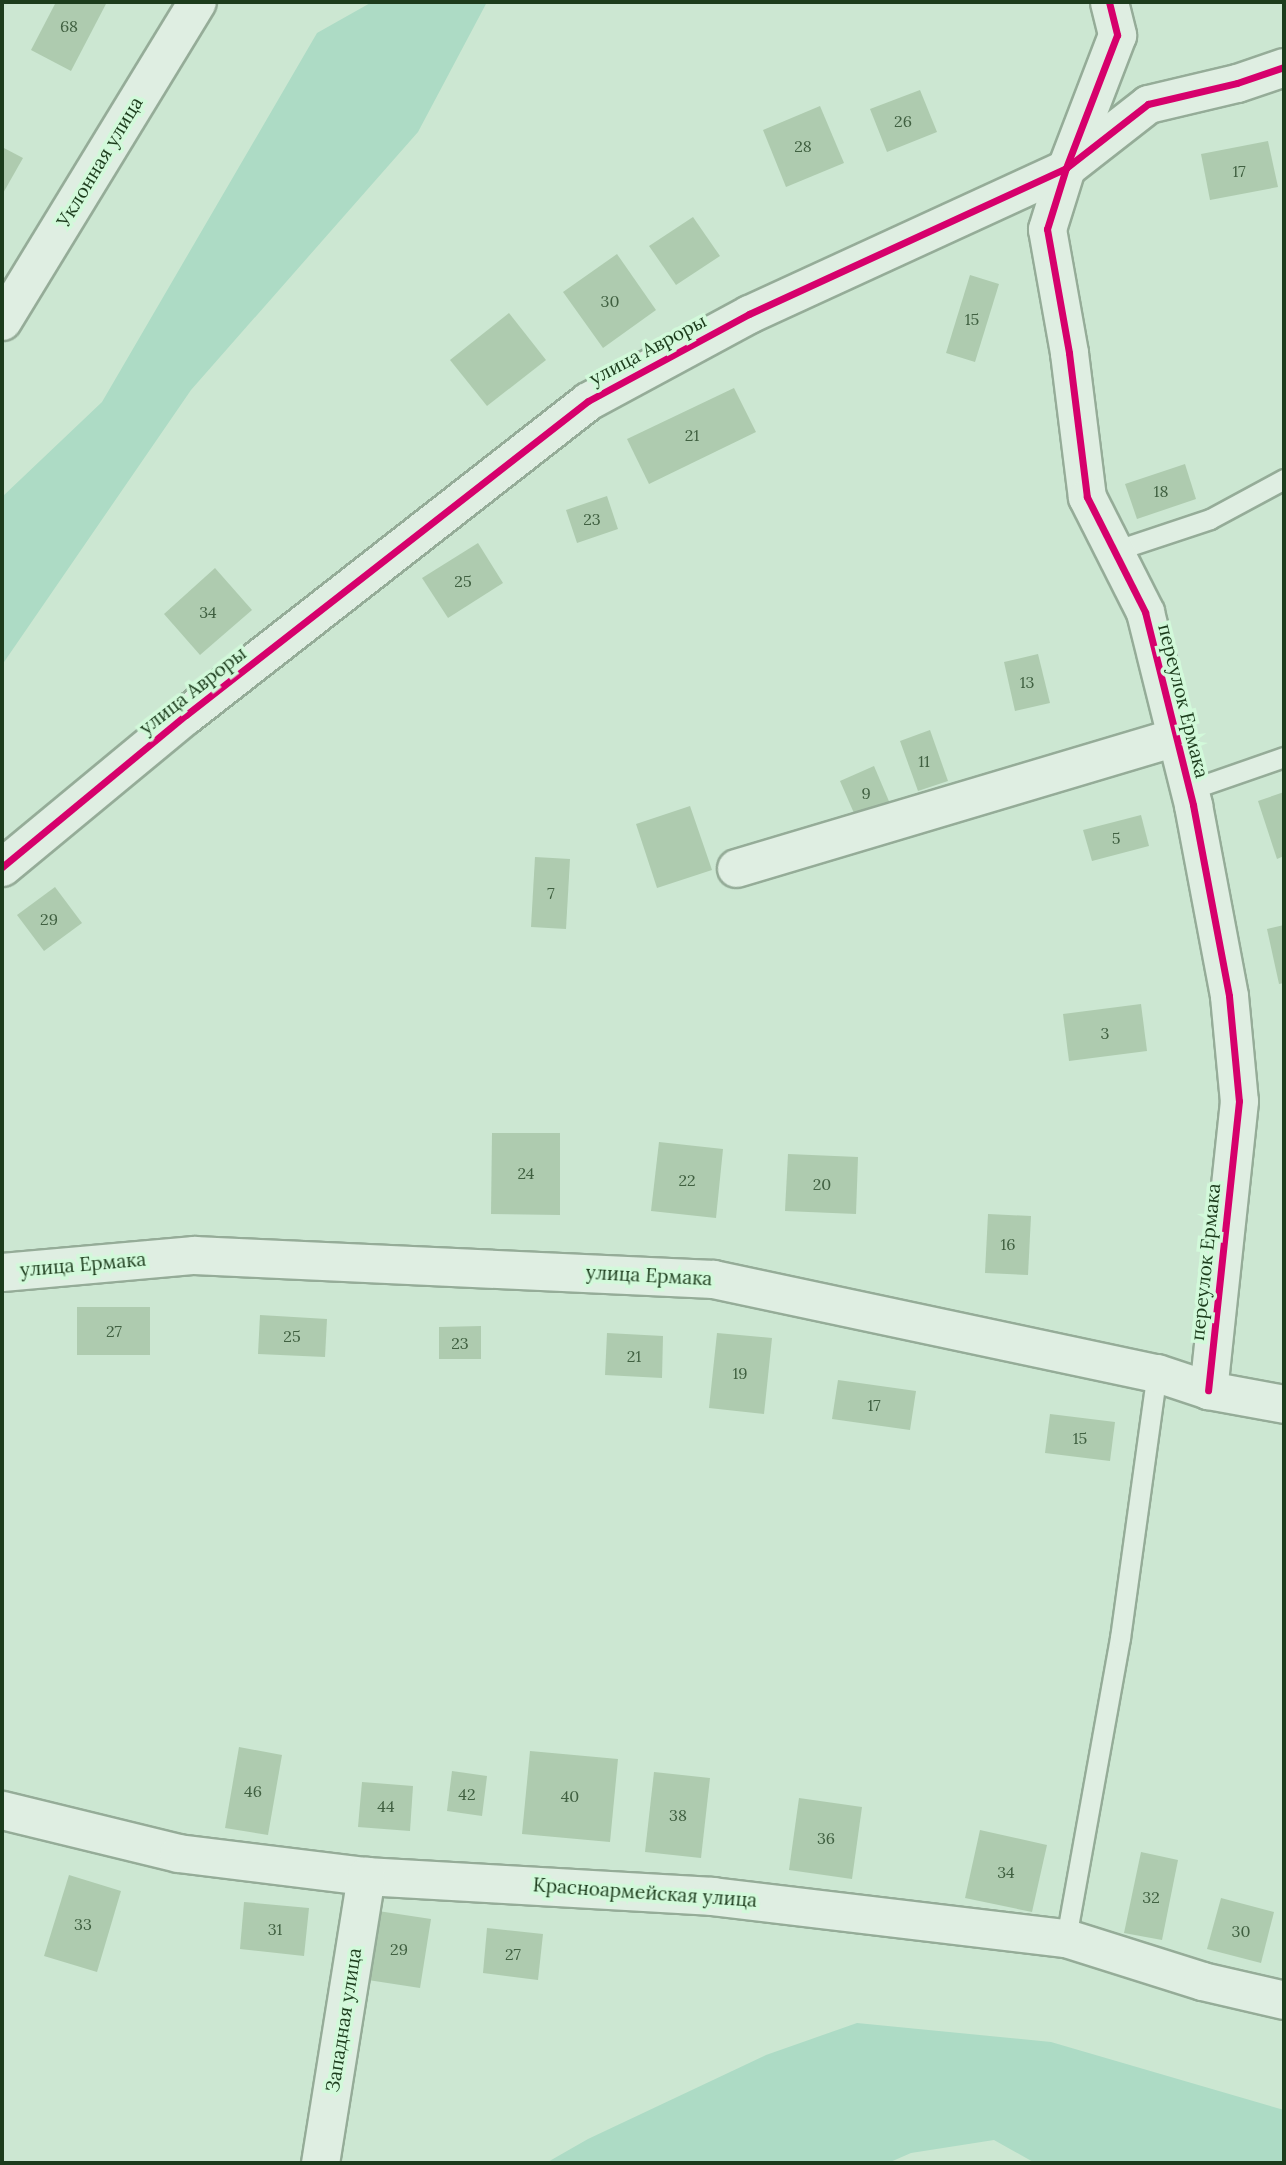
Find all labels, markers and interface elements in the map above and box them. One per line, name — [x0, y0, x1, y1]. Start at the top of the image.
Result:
house number: 68 — [60, 16, 78, 36]
street label: Уклонная улица — [52, 93, 148, 231]
house number: 26 — [894, 111, 912, 131]
house number: 28 — [794, 136, 812, 156]
house number: 17 — [1232, 161, 1246, 181]
house number: 30 — [601, 291, 619, 311]
house number: 15 — [965, 309, 979, 329]
street label: улица Авроры — [586, 310, 710, 390]
house number: 21 — [685, 425, 699, 445]
house number: 18 — [1154, 481, 1168, 501]
house number: 23 — [583, 509, 601, 529]
house number: 25 — [454, 571, 472, 591]
house number: 34 — [199, 602, 217, 622]
street label: переулок Ермака — [1153, 622, 1213, 780]
street label: улица Авроры — [135, 642, 251, 740]
house number: 13 — [1020, 672, 1034, 692]
house number: 11 — [918, 751, 930, 771]
house number: 9 — [861, 783, 871, 803]
house number: 5 — [1112, 828, 1120, 848]
house number: 7 — [547, 883, 555, 903]
house number: 29 — [40, 909, 58, 929]
house number: 3 — [1101, 1023, 1109, 1043]
house number: 24 — [518, 1163, 534, 1183]
house number: 22 — [678, 1170, 696, 1190]
house number: 20 — [813, 1174, 831, 1194]
street label: переулок Ермака — [1186, 1182, 1226, 1342]
house number: 16 — [1000, 1234, 1016, 1254]
street label: улица Ермака — [19, 1248, 147, 1282]
street label: улица Ермака — [585, 1261, 713, 1291]
house number: 27 — [106, 1321, 122, 1341]
house number: 25 — [283, 1326, 301, 1346]
house number: 23 — [451, 1333, 469, 1353]
house number: 21 — [627, 1346, 641, 1366]
house number: 19 — [732, 1363, 748, 1383]
house number: 17 — [867, 1395, 881, 1415]
house number: 15 — [1073, 1428, 1087, 1448]
house number: 46 — [244, 1781, 262, 1801]
house number: 42 — [458, 1784, 476, 1804]
house number: 40 — [561, 1786, 579, 1806]
house number: 44 — [377, 1796, 395, 1816]
house number: 38 — [669, 1805, 687, 1825]
house number: 36 — [817, 1828, 835, 1848]
house number: 34 — [997, 1862, 1015, 1882]
street label: Красноармейская улица — [532, 1874, 758, 1912]
house number: 32 — [1142, 1887, 1160, 1907]
house number: 33 — [74, 1914, 92, 1934]
house number: 31 — [268, 1919, 282, 1939]
house number: 30 — [1232, 1921, 1250, 1941]
house number: 29 — [390, 1939, 408, 1959]
house number: 27 — [505, 1944, 521, 1964]
street label: Западная улица — [321, 1946, 367, 2094]

